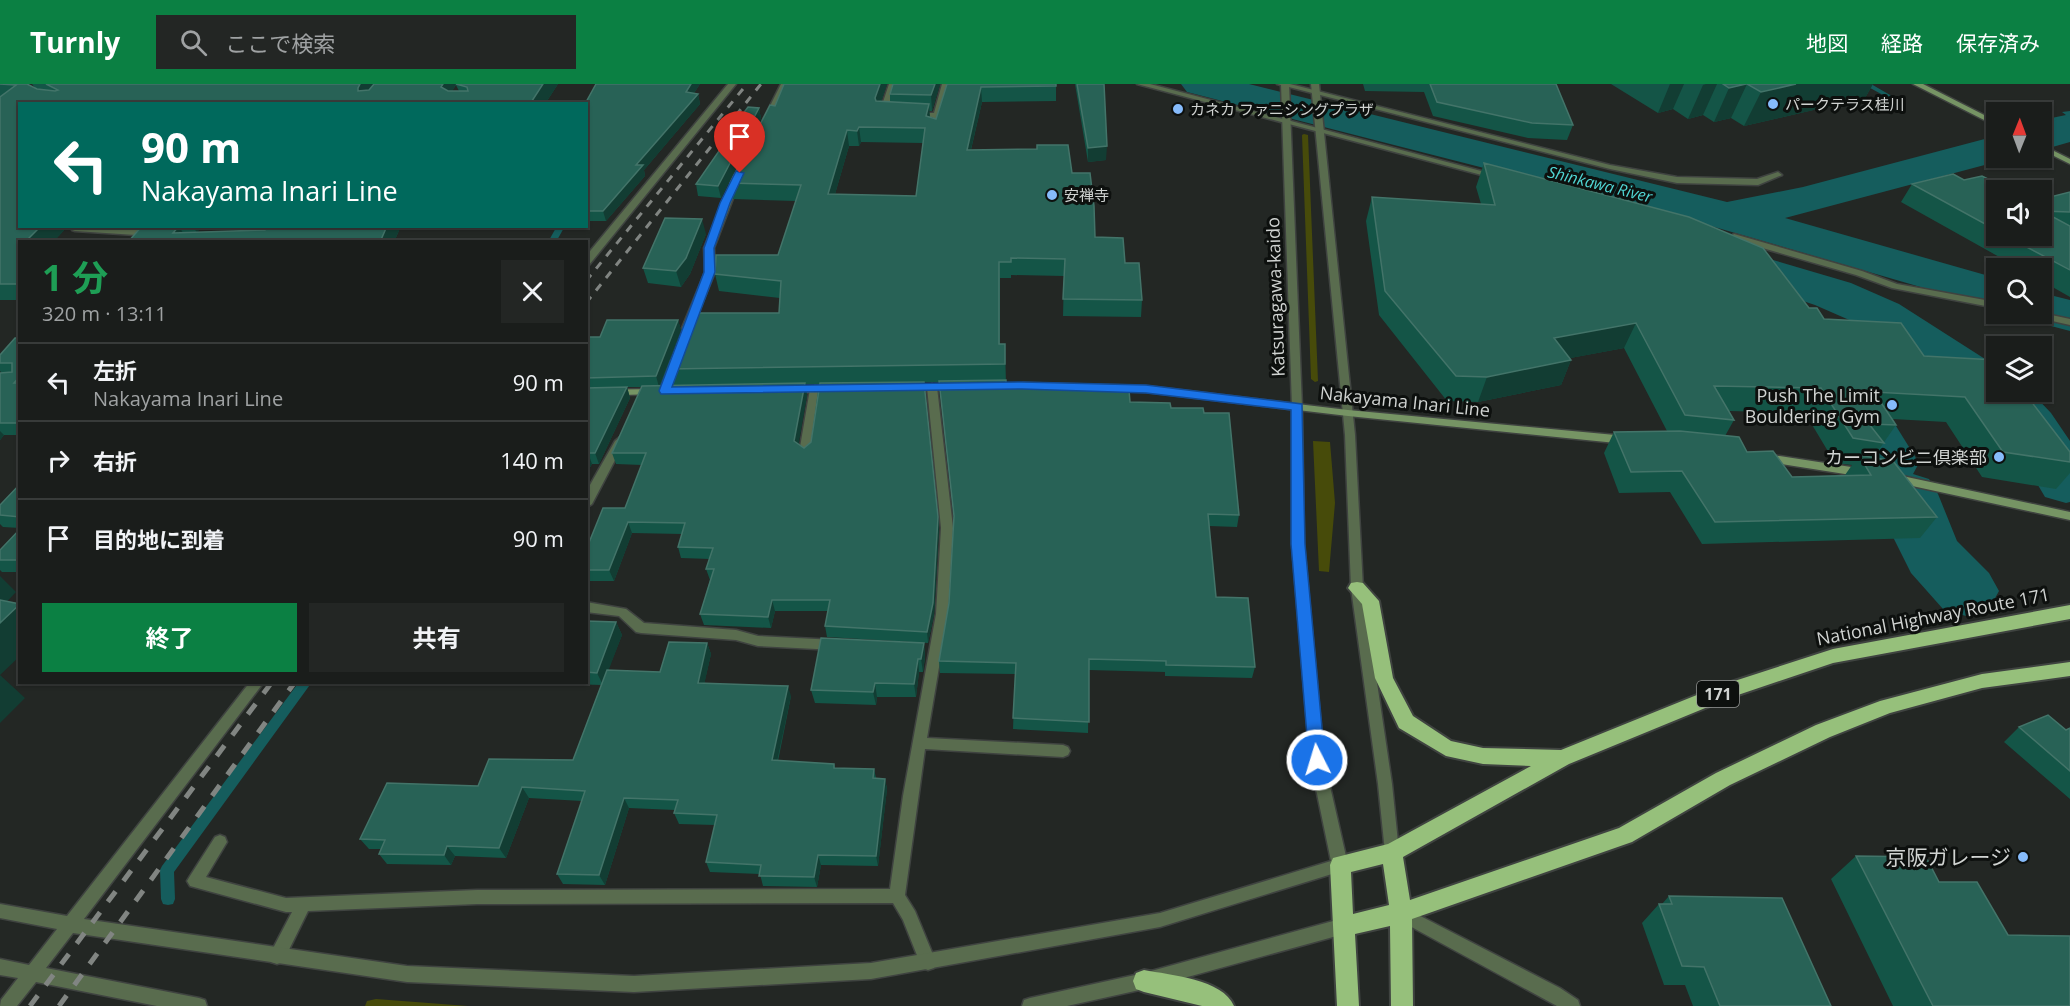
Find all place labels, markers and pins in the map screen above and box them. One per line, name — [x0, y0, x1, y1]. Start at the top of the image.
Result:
place label: パークテラス桂川 — [1785, 94, 1905, 114]
marker: パークテラス桂川 — [1766, 97, 1780, 111]
place label: カネカ ファニシングプラザ — [1190, 99, 1374, 119]
marker: カネカ ファニシングプラザ — [1171, 102, 1185, 116]
pin — [714, 111, 765, 173]
place label: 安禅寺 — [1064, 185, 1109, 205]
marker: 安禅寺 — [1045, 188, 1059, 202]
place label: Push The Limit Bouldering Gym — [1745, 383, 1880, 428]
marker: Push The Limit Bouldering Gym — [1885, 398, 1899, 412]
place label: カーコンビニ倶楽部 — [1825, 445, 1987, 469]
marker: カーコンビニ倶楽部 — [1992, 450, 2006, 464]
place label: 京阪ガレージ — [1885, 843, 2011, 871]
marker: 京阪ガレージ — [2016, 850, 2030, 864]

